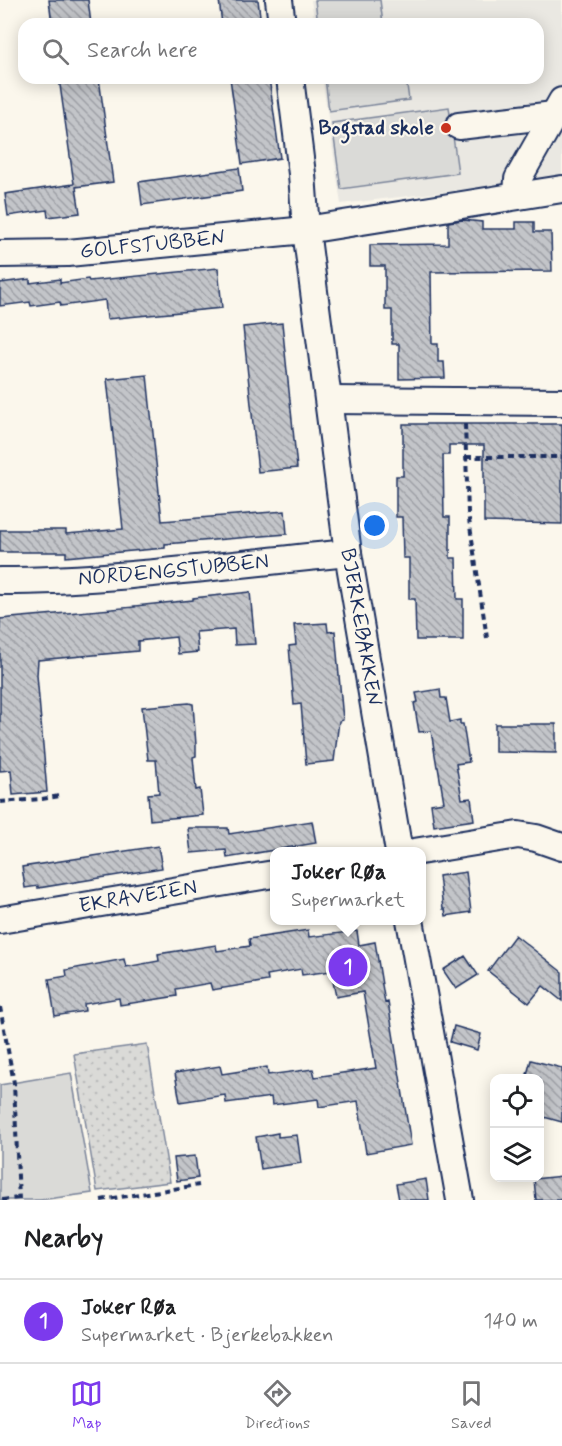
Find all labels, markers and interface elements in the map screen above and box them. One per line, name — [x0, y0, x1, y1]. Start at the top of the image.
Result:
search box — [18, 18, 544, 84]
icon: search — [39, 35, 72, 68]
text: Search here — [87, 37, 198, 65]
place label: Bogstad skole — [318, 114, 434, 144]
marker: Bogstad skole — [439, 121, 453, 135]
street label: GOLFSTUBBEN — [79, 224, 227, 266]
your location — [360, 511, 389, 540]
street label: BJERKEBAKKEN — [333, 546, 388, 709]
street label: NORDENGSTUBBEN — [77, 547, 270, 593]
popup — [270, 847, 426, 925]
text: Joker Røa — [291, 859, 386, 887]
street label: EKRAVEIEN — [77, 873, 199, 920]
text: Supermarket — [291, 887, 405, 914]
pin: 1 — [328, 944, 368, 990]
map controls — [490, 1074, 544, 1182]
button: locate — [490, 1074, 544, 1128]
button: layers — [490, 1128, 544, 1182]
text: Nearby — [24, 1222, 103, 1256]
text: Joker Røa — [81, 1294, 176, 1322]
text: 1 — [39, 1308, 48, 1335]
text: 140 m — [484, 1308, 538, 1335]
text: Supermarket · Bjerkebakken — [81, 1322, 334, 1349]
tab: Map — [70, 1377, 103, 1434]
tab: Directions — [244, 1377, 310, 1434]
tab: Saved — [451, 1377, 492, 1434]

